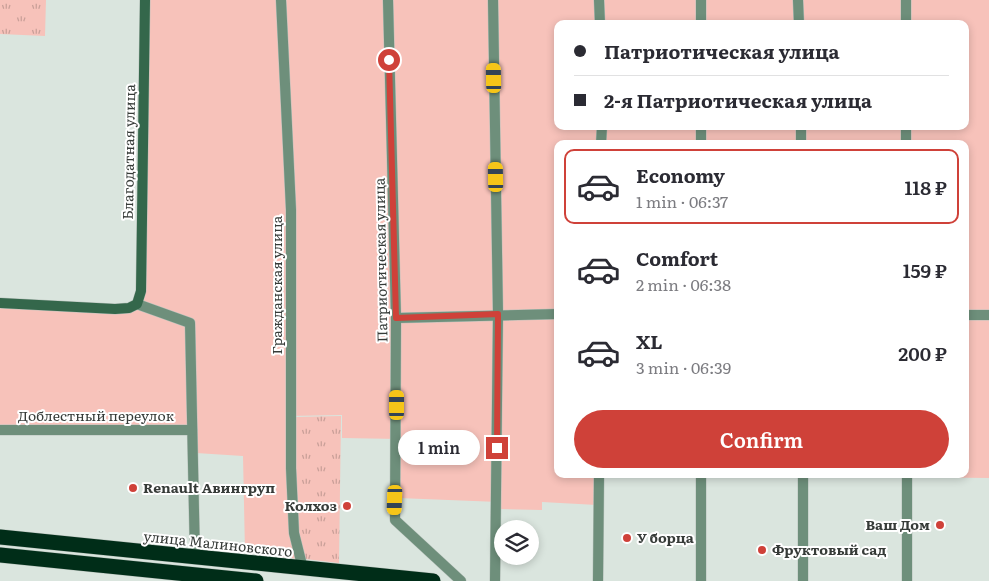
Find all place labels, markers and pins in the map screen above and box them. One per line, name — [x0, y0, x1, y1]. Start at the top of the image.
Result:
place label: Renault Авингруп — [143, 477, 275, 497]
marker: Renault Авингруп — [127, 482, 139, 494]
place label: Колхоз — [284, 495, 337, 515]
marker: Колхоз — [341, 500, 353, 512]
place label: Ваш Дом — [865, 514, 930, 534]
marker: Ваш Дом — [934, 519, 946, 531]
place label: У борца — [637, 527, 695, 547]
marker: У борца — [621, 532, 633, 544]
place label: Фруктовый сад — [772, 539, 886, 559]
marker: Фруктовый сад — [756, 544, 768, 556]

